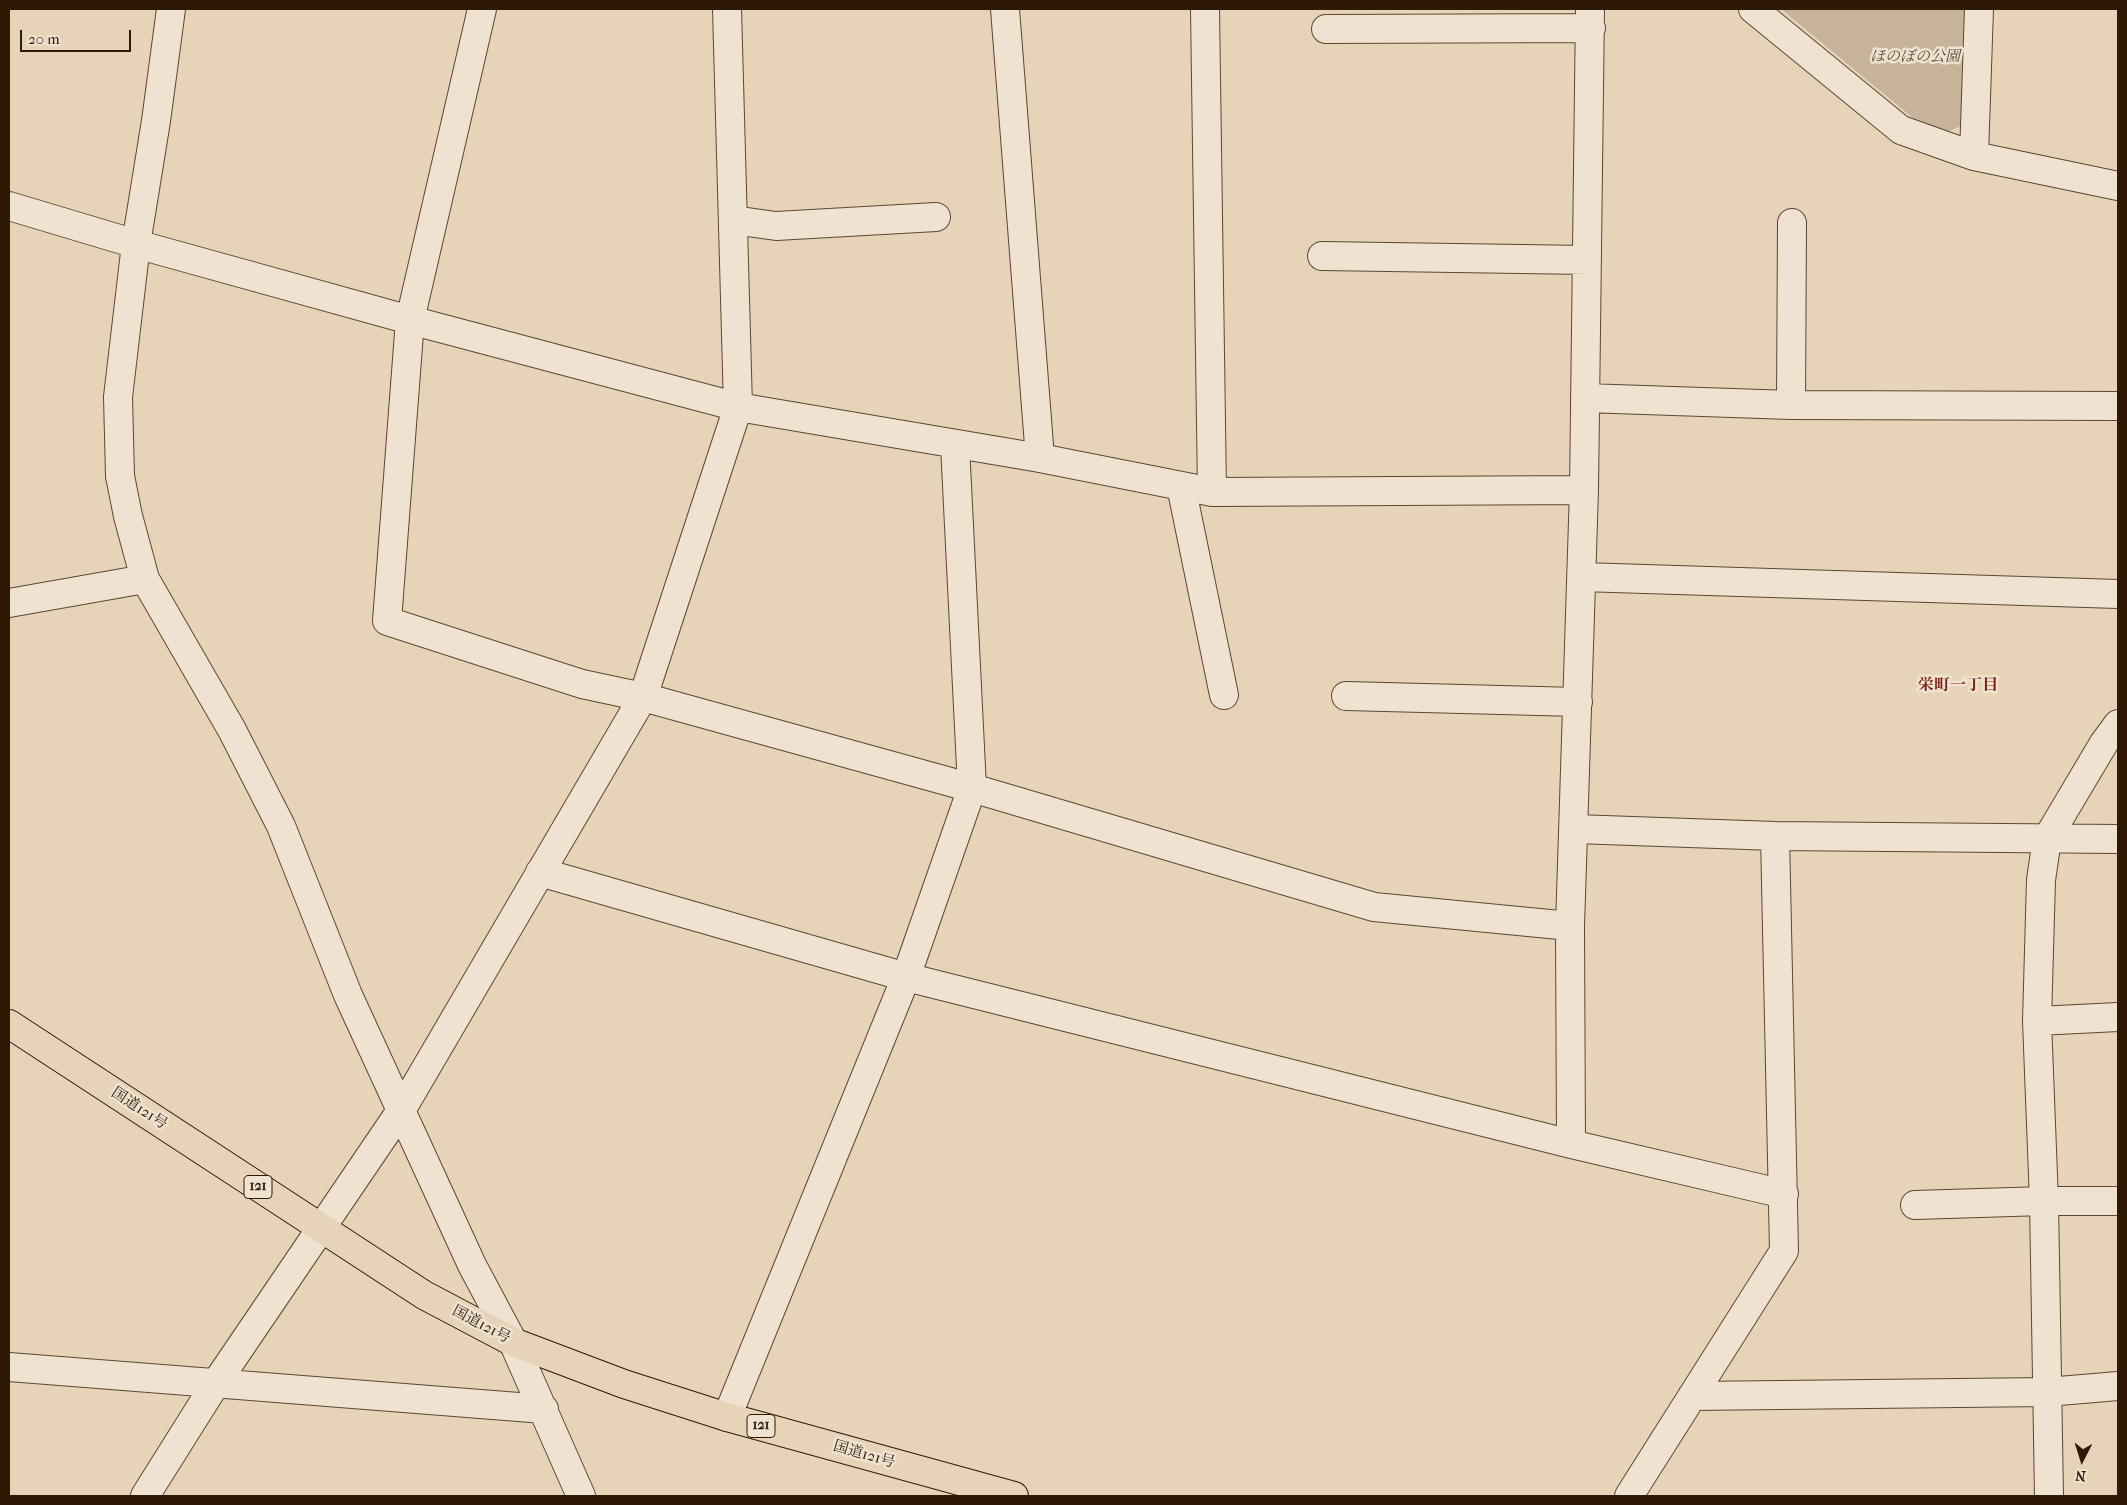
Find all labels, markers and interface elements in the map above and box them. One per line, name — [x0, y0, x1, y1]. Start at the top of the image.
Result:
scale bar — [22, 20, 134, 52]
text: 20 m — [28, 30, 60, 48]
park label: ほのぼの公園 — [1870, 48, 1960, 66]
district label: 栄町一丁目 — [1918, 676, 1998, 696]
street label: 国道121号 — [108, 1084, 170, 1134]
road number: 121 — [244, 1176, 272, 1198]
street label: 国道121号 — [449, 1302, 513, 1348]
road number: 121 — [747, 1414, 775, 1438]
north arrow — [2057, 1435, 2107, 1485]
street label: 国道121号 — [831, 1438, 897, 1472]
text: N — [2075, 1467, 2087, 1484]

